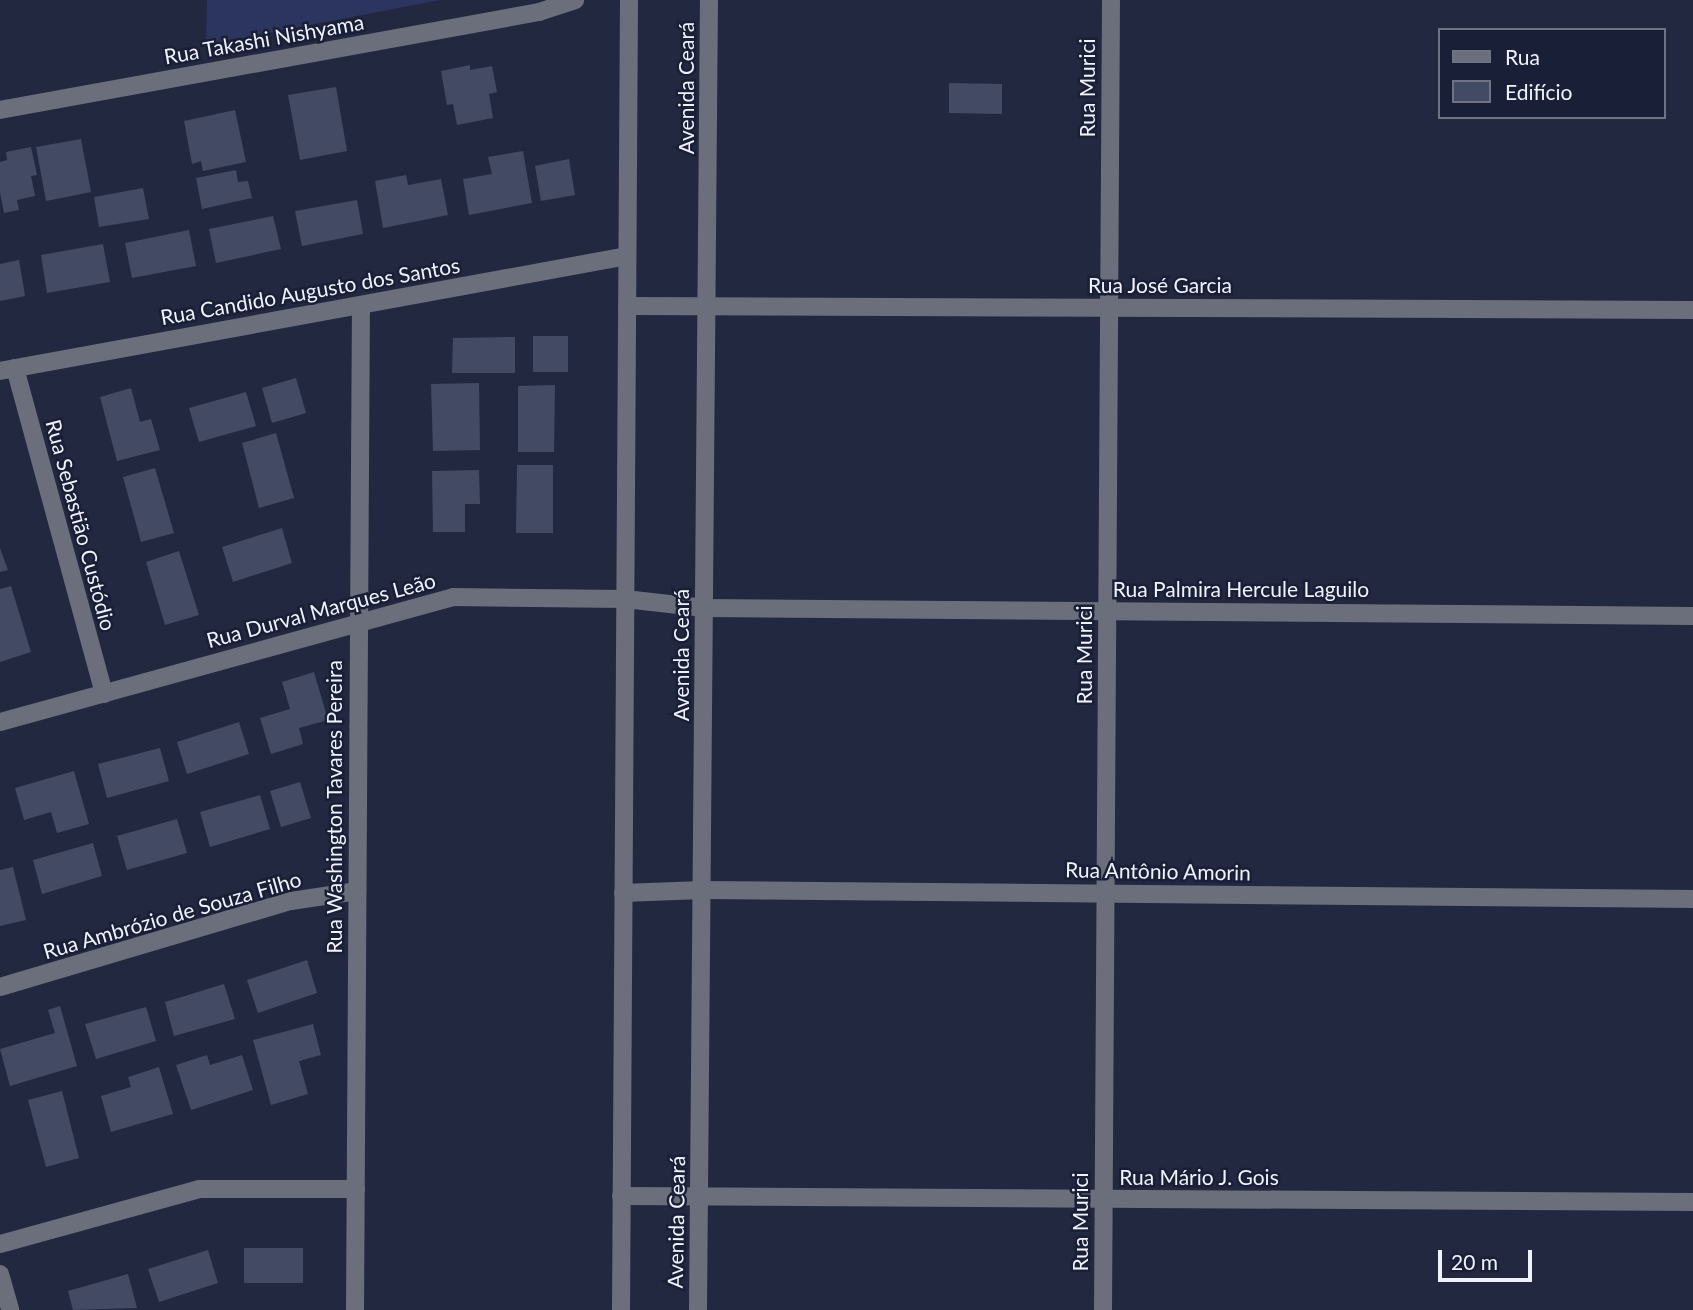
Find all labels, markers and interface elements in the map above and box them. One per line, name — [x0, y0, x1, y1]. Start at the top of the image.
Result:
street label: Rua Takashi Nishyama — [162, 9, 366, 69]
street label: Avenida Ceará — [673, 22, 699, 154]
legend — [1438, 28, 1665, 119]
street label: Rua Murici — [1074, 38, 1100, 138]
text: Rua — [1505, 44, 1540, 69]
text: Edifício — [1505, 79, 1572, 104]
street label: Rua Candido Augusto dos Santos — [158, 252, 462, 330]
street label: Rua José Garcia — [1088, 272, 1232, 298]
street label: Rua Sebastião Custódio — [41, 417, 121, 633]
street label: Rua Durval Marques Leão — [204, 567, 438, 653]
street label: Rua Palmira Hercule Laguilo — [1113, 576, 1369, 602]
street label: Avenida Ceará — [668, 589, 694, 721]
street label: Rua Murici — [1071, 605, 1097, 705]
street label: Rua Washington Tavares Pereira — [321, 660, 347, 954]
street label: Rua Antônio Amorin — [1064, 857, 1252, 885]
street label: Rua Ambrózio de Souza Filho — [40, 866, 304, 964]
street label: Avenida Ceará — [662, 1155, 690, 1289]
street label: Rua Mário J. Gois — [1119, 1164, 1279, 1190]
street label: Rua Murici — [1067, 1172, 1093, 1272]
scale bar — [1441, 1236, 1536, 1280]
text: 20 m — [1451, 1249, 1498, 1274]

